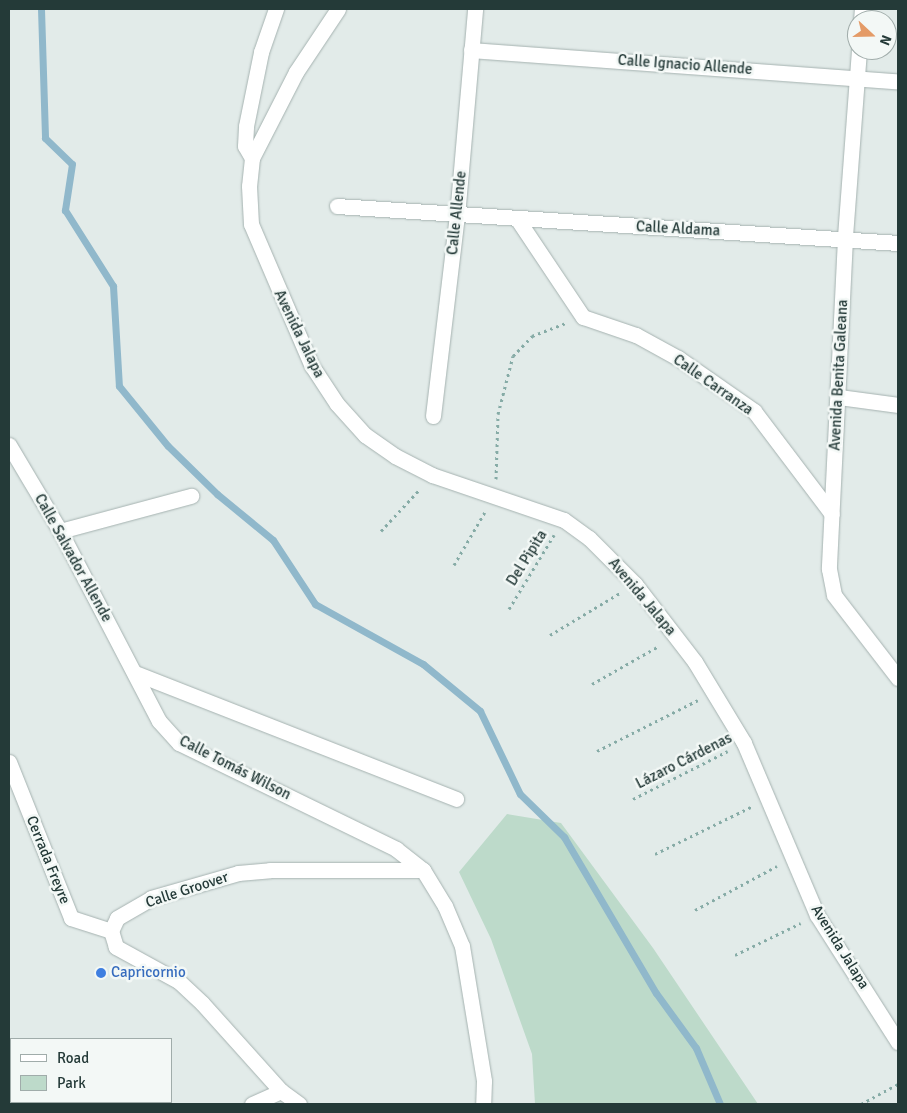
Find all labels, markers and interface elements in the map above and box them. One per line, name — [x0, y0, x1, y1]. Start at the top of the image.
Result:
north arrow — [847, 10, 897, 60]
text: N — [876, 33, 895, 48]
street label: Calle Ignacio Allende — [617, 51, 753, 79]
street label: Calle Allende — [444, 170, 470, 256]
street label: Calle Aldama — [635, 218, 721, 240]
street label: Avenida Jalapa — [270, 287, 328, 381]
street label: Avenida Benita Galeana — [826, 299, 852, 451]
street label: Calle Carranza — [670, 351, 756, 419]
street label: Calle Salvador Allende — [30, 491, 116, 625]
street label: Del Pipita — [503, 527, 551, 589]
street label: Avenida Jalapa — [604, 555, 680, 639]
street label: Lázaro Cárdenas — [633, 729, 735, 793]
street label: Calle Tomás Wilson — [176, 732, 294, 804]
street label: Cerrada Freyre — [22, 813, 74, 907]
street label: Calle Groover — [143, 868, 231, 912]
street label: Avenida Jalapa — [807, 902, 873, 992]
place label: Capricornio — [111, 964, 186, 982]
marker: Capricornio — [95, 967, 107, 979]
legend — [10, 1038, 172, 1103]
text: Road — [57, 1049, 89, 1067]
text: Park — [57, 1074, 86, 1092]

